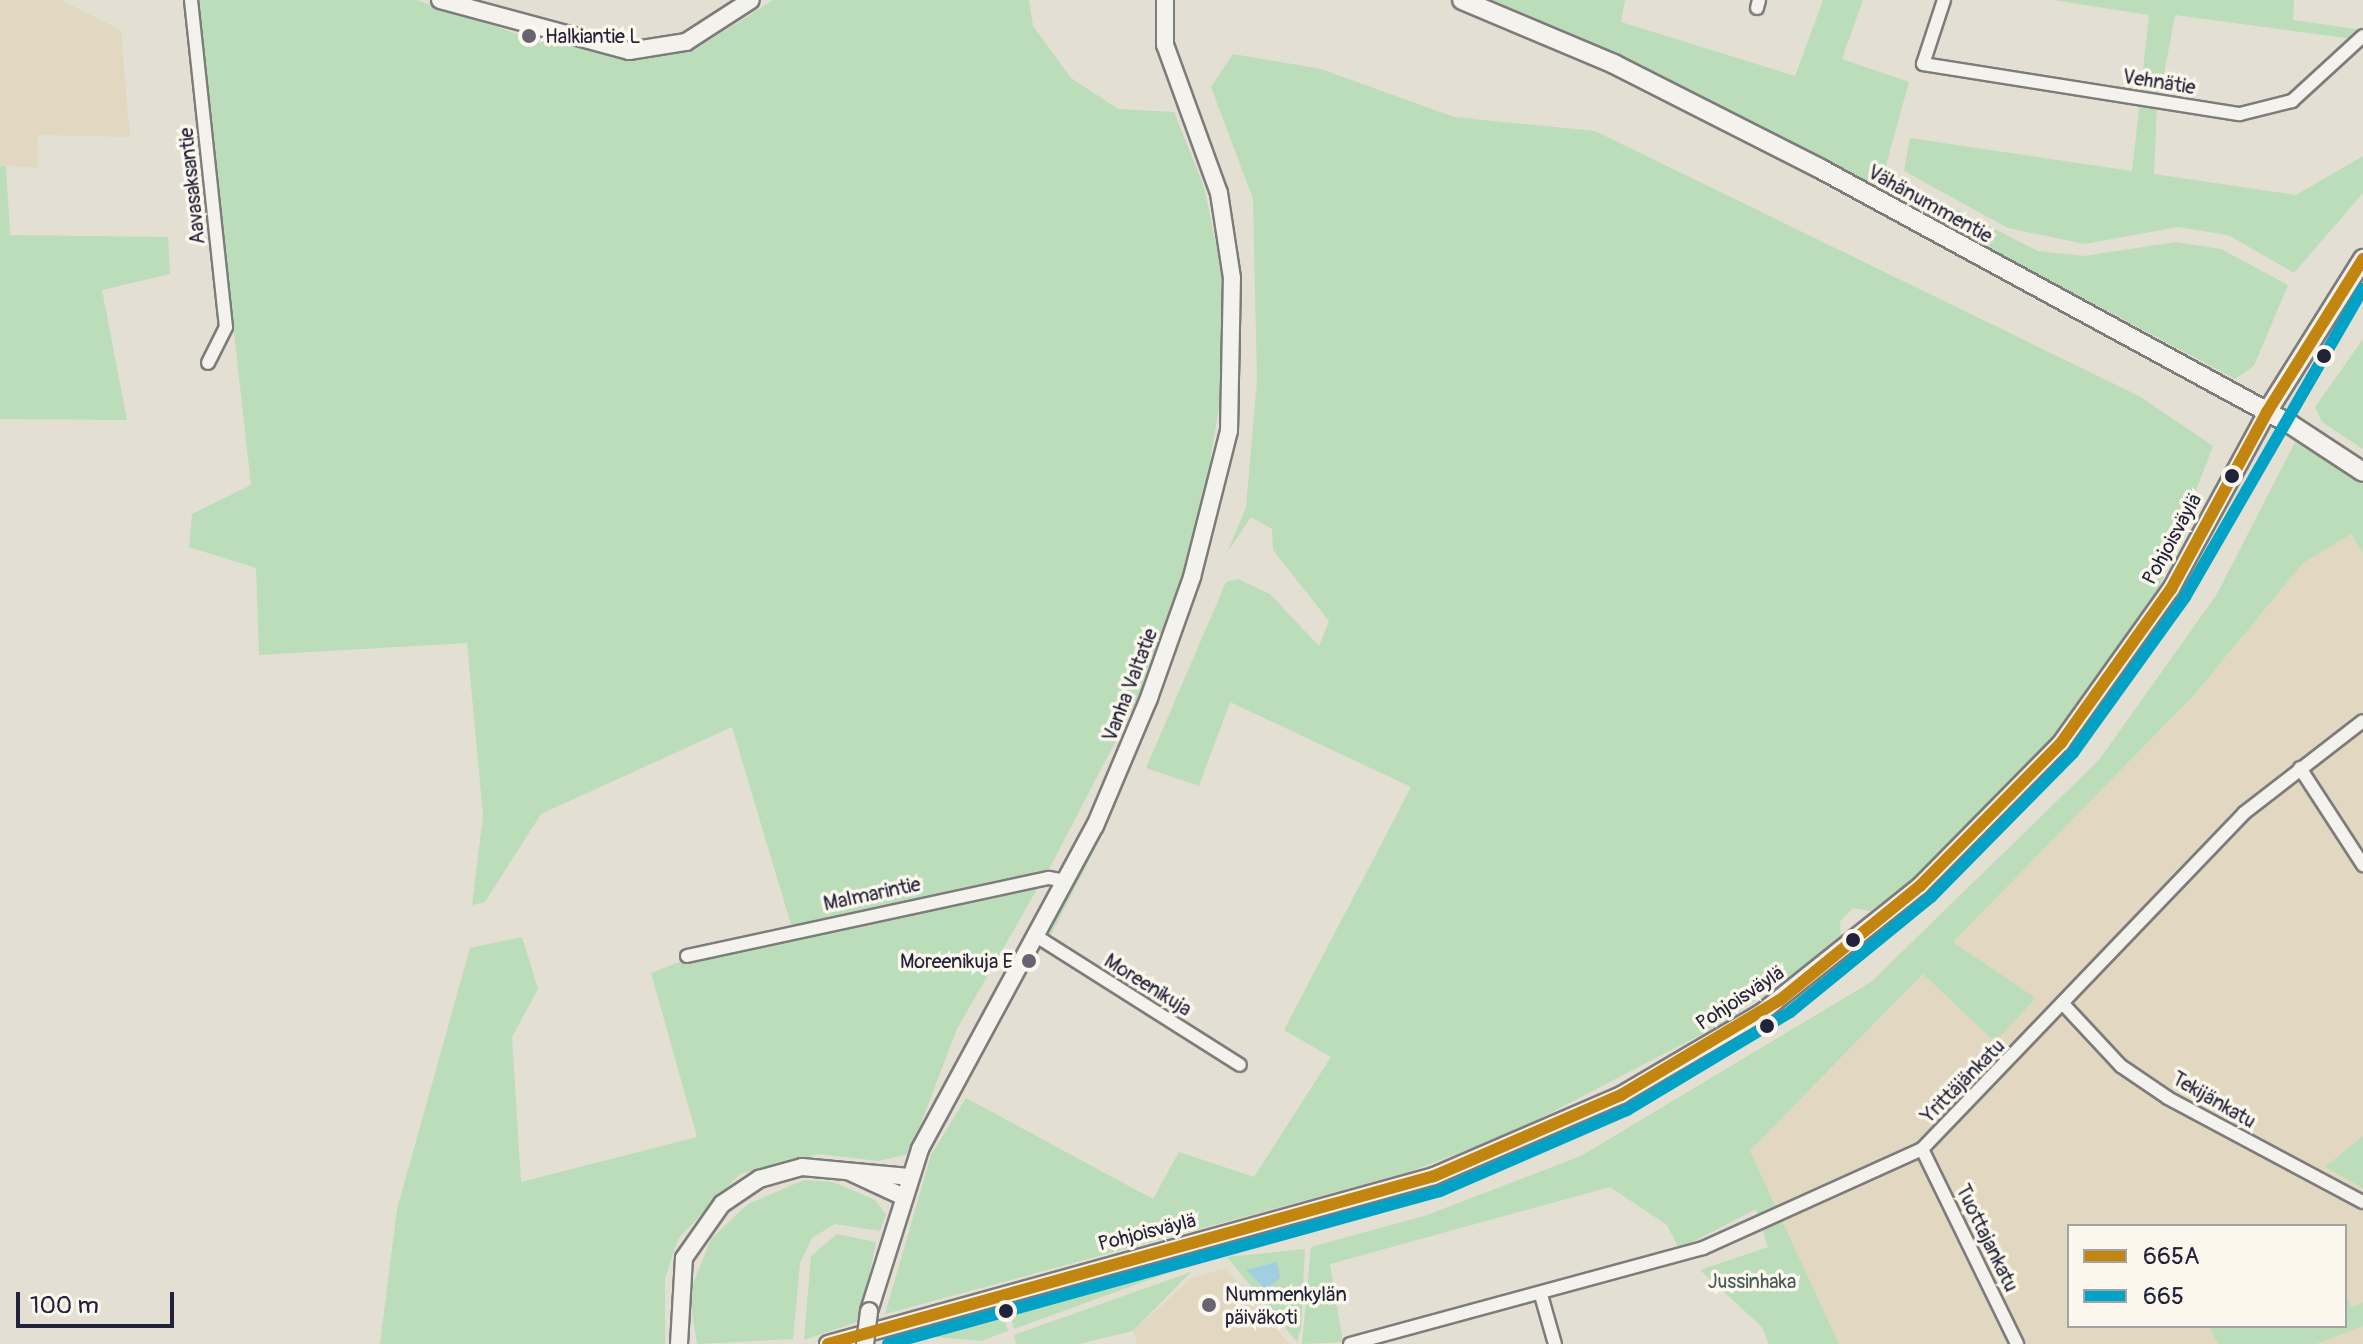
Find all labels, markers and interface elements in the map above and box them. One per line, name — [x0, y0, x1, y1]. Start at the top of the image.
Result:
place label: Halkiantie L — [545, 24, 641, 48]
marker: Halkiantie L — [520, 27, 538, 45]
street label: Vehnätie — [2121, 64, 2197, 100]
street label: Aavasaksantie — [174, 126, 210, 246]
street label: Vähänummentie — [1864, 160, 1996, 248]
unlabelled marker — [2316, 348, 2332, 364]
unlabelled marker — [2224, 468, 2240, 484]
street label: Pohjoisväylä — [2137, 489, 2207, 589]
street label: Vanha Valtatie — [1097, 625, 1163, 745]
street label: Malmarintie — [821, 872, 923, 916]
unlabelled marker — [1845, 932, 1861, 948]
place label: Moreenikuja E — [900, 949, 1013, 973]
street label: Moreenikuja — [1100, 949, 1196, 1021]
marker: Moreenikuja E — [1020, 952, 1038, 970]
street label: Pohjoisväylä — [1691, 961, 1789, 1035]
unlabelled marker — [1759, 1018, 1775, 1034]
street label: Yrittäjänkatu — [1916, 1034, 2010, 1128]
street label: Tekijänkatu — [2168, 1066, 2260, 1134]
street label: Tuottajankatu — [1951, 1180, 2023, 1296]
street label: Pohjoisväylä — [1095, 1208, 1199, 1256]
legend — [2067, 1224, 2347, 1328]
text: 665A — [2143, 1242, 2200, 1271]
park label: Jussinhaka — [1708, 1269, 1796, 1293]
scale bar — [20, 1276, 178, 1326]
place label: Nummenkylän päiväkoti — [1225, 1282, 1347, 1329]
text: 665 — [2143, 1282, 2184, 1311]
text: 100 m — [30, 1291, 99, 1320]
marker: Nummenkylän päiväkoti — [1200, 1296, 1218, 1314]
unlabelled marker — [998, 1303, 1014, 1319]

